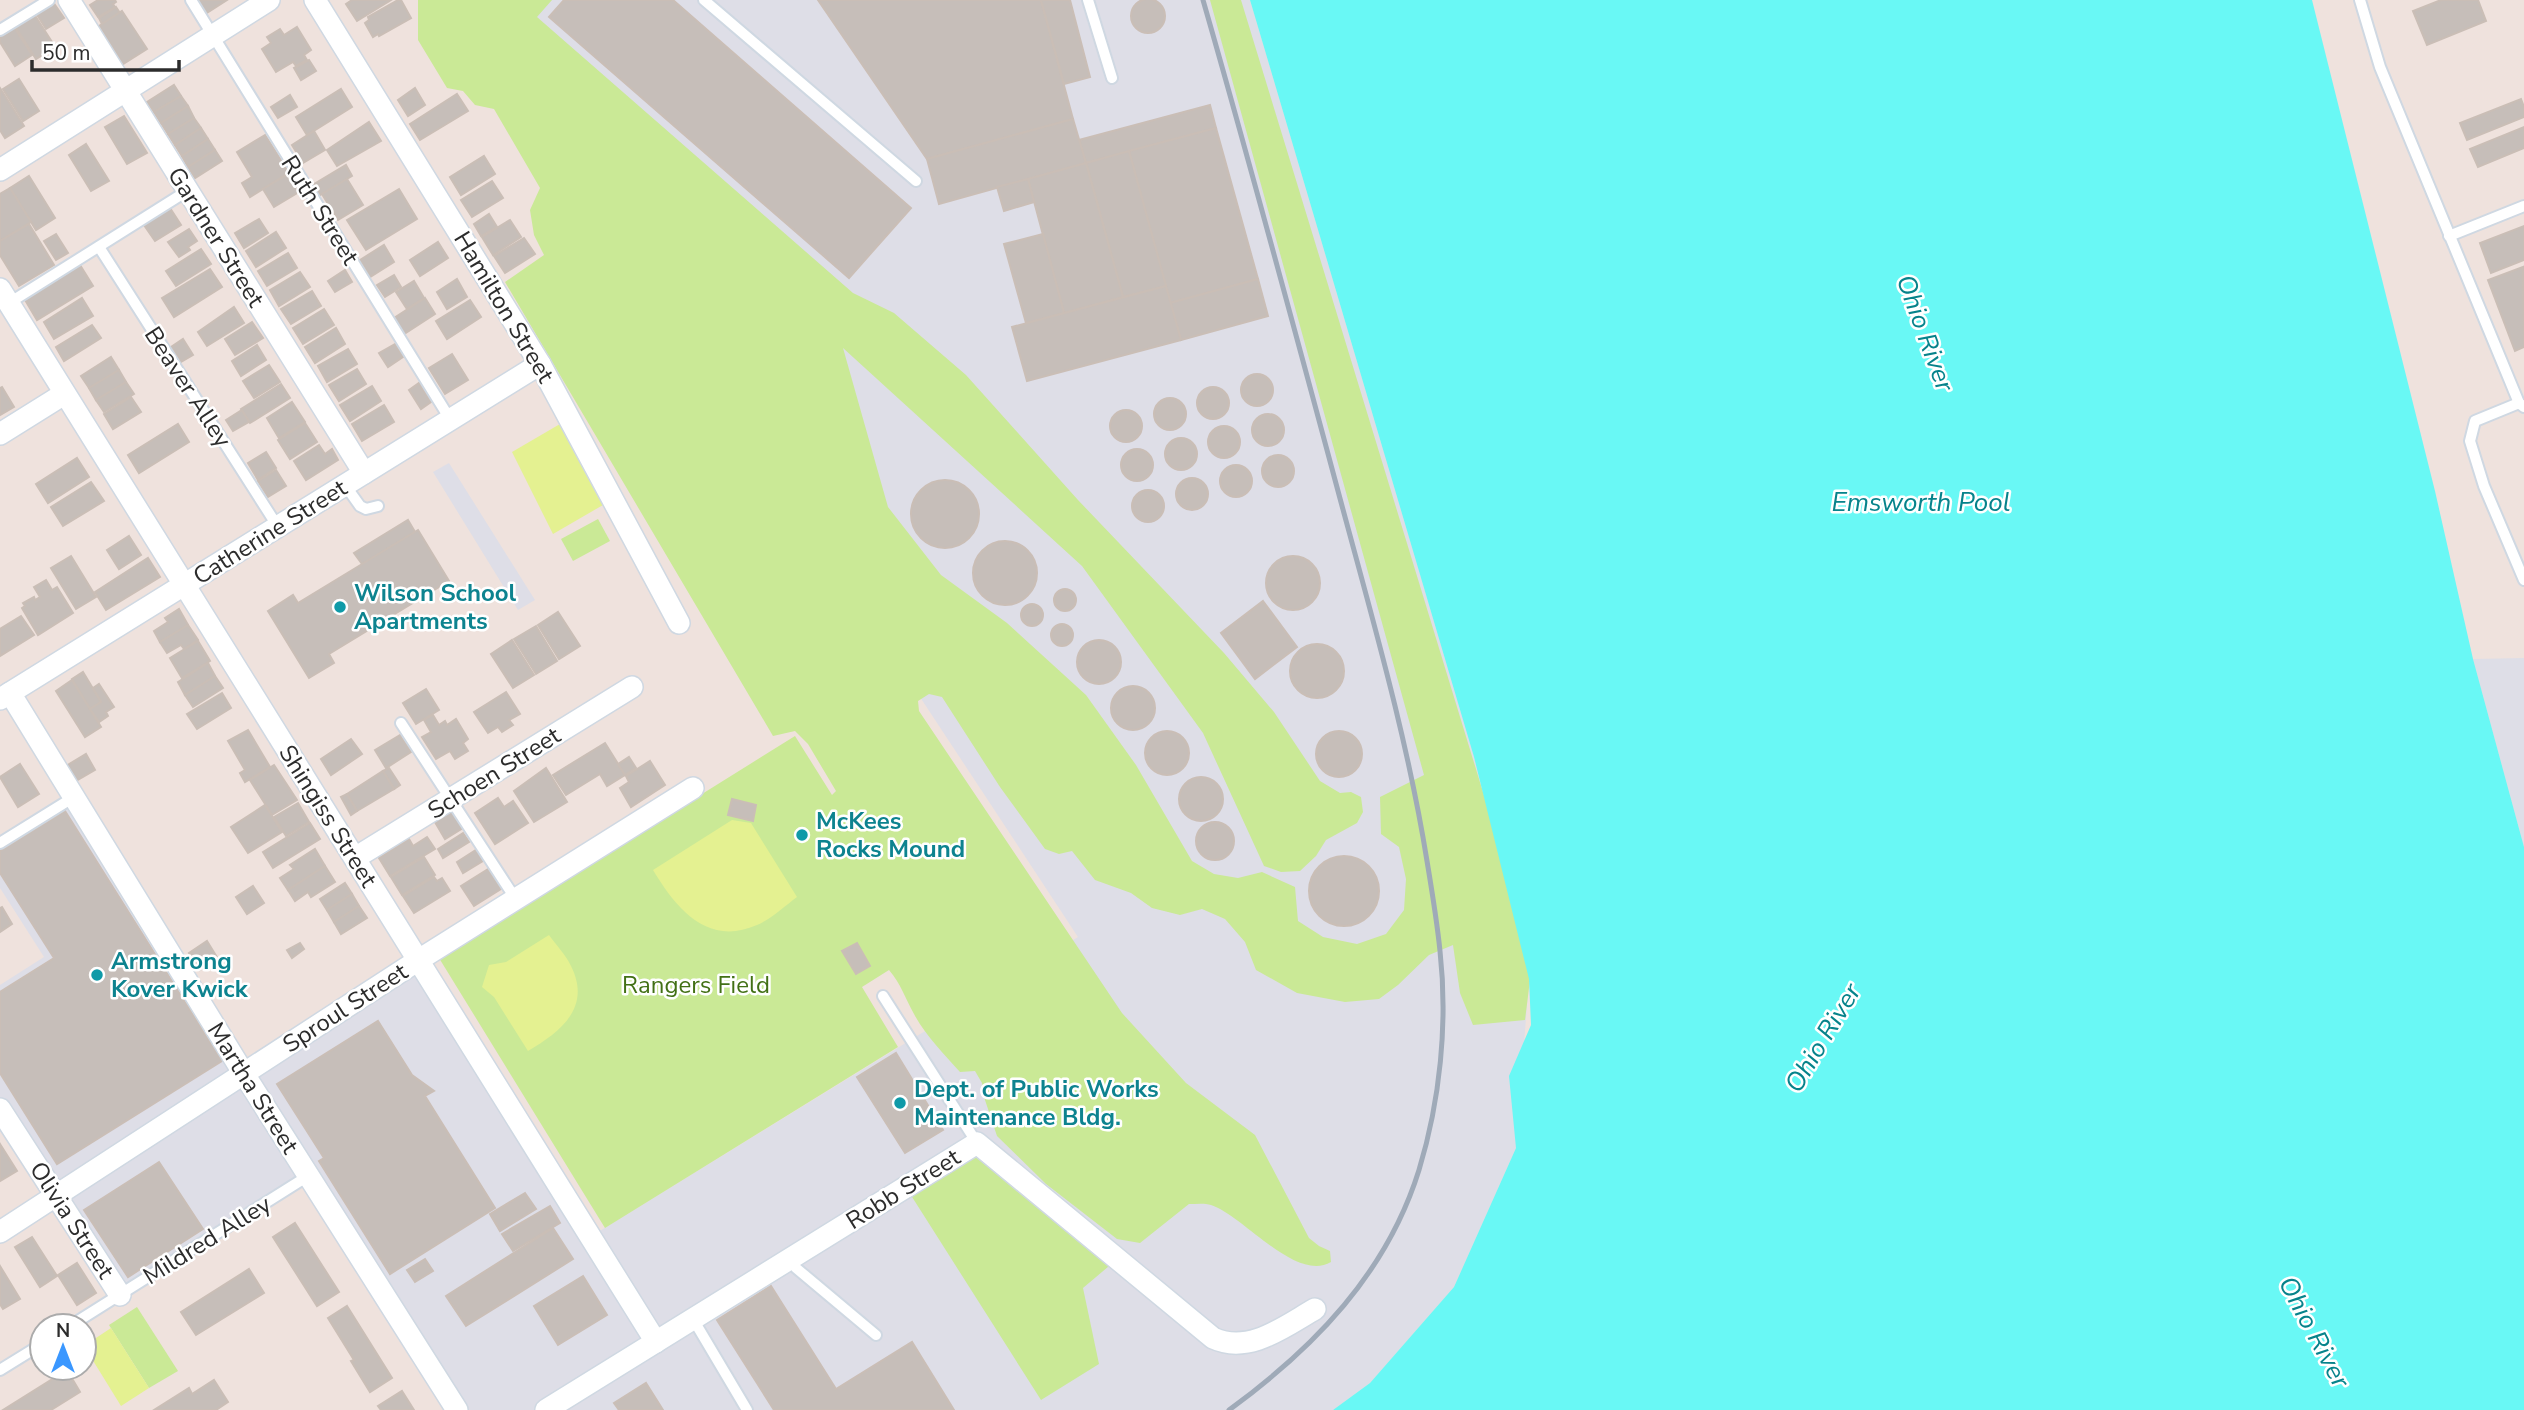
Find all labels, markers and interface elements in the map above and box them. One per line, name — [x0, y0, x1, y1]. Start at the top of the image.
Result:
scale bar — [32, 28, 178, 72]
text: 50 m — [42, 39, 91, 67]
street label: Ruth Street — [274, 149, 367, 271]
street label: Gardner Street — [160, 161, 272, 313]
street label: Hamilton Street — [446, 226, 562, 389]
water label: Ohio River — [1888, 270, 1962, 397]
street label: Beaver Alley — [137, 320, 239, 454]
street label: Catherine Street — [187, 472, 353, 592]
water label: Emsworth Pool — [1832, 485, 2010, 520]
place label: Wilson School Apartments — [354, 577, 517, 637]
marker: Wilson School Apartments — [332, 599, 348, 615]
street label: Schoen Street — [422, 719, 567, 827]
street label: Shingiss Street — [272, 739, 385, 894]
place label: McKees Rocks Mound — [816, 805, 965, 865]
marker: McKees Rocks Mound — [794, 827, 810, 843]
place label: Armstrong Kover Kwick — [111, 945, 249, 1005]
street label: Sproul Street — [276, 955, 414, 1060]
marker: Armstrong Kover Kwick — [89, 967, 105, 983]
park label: Rangers Field — [622, 969, 770, 1001]
water label: Ohio River — [1777, 976, 1870, 1099]
street label: Martha Street — [200, 1016, 306, 1160]
place label: Dept. of Public Works Maintenance Bldg. — [914, 1073, 1159, 1133]
marker: Dept. of Public Works Maintenance Bldg. — [892, 1095, 908, 1111]
street label: Robb Street — [840, 1141, 967, 1237]
street label: Olivia Street — [22, 1155, 122, 1285]
street label: Mildred Alley — [137, 1188, 278, 1292]
water label: Ohio River — [2270, 1270, 2358, 1395]
north arrow — [28, 1312, 98, 1382]
text: N — [56, 1318, 70, 1344]

